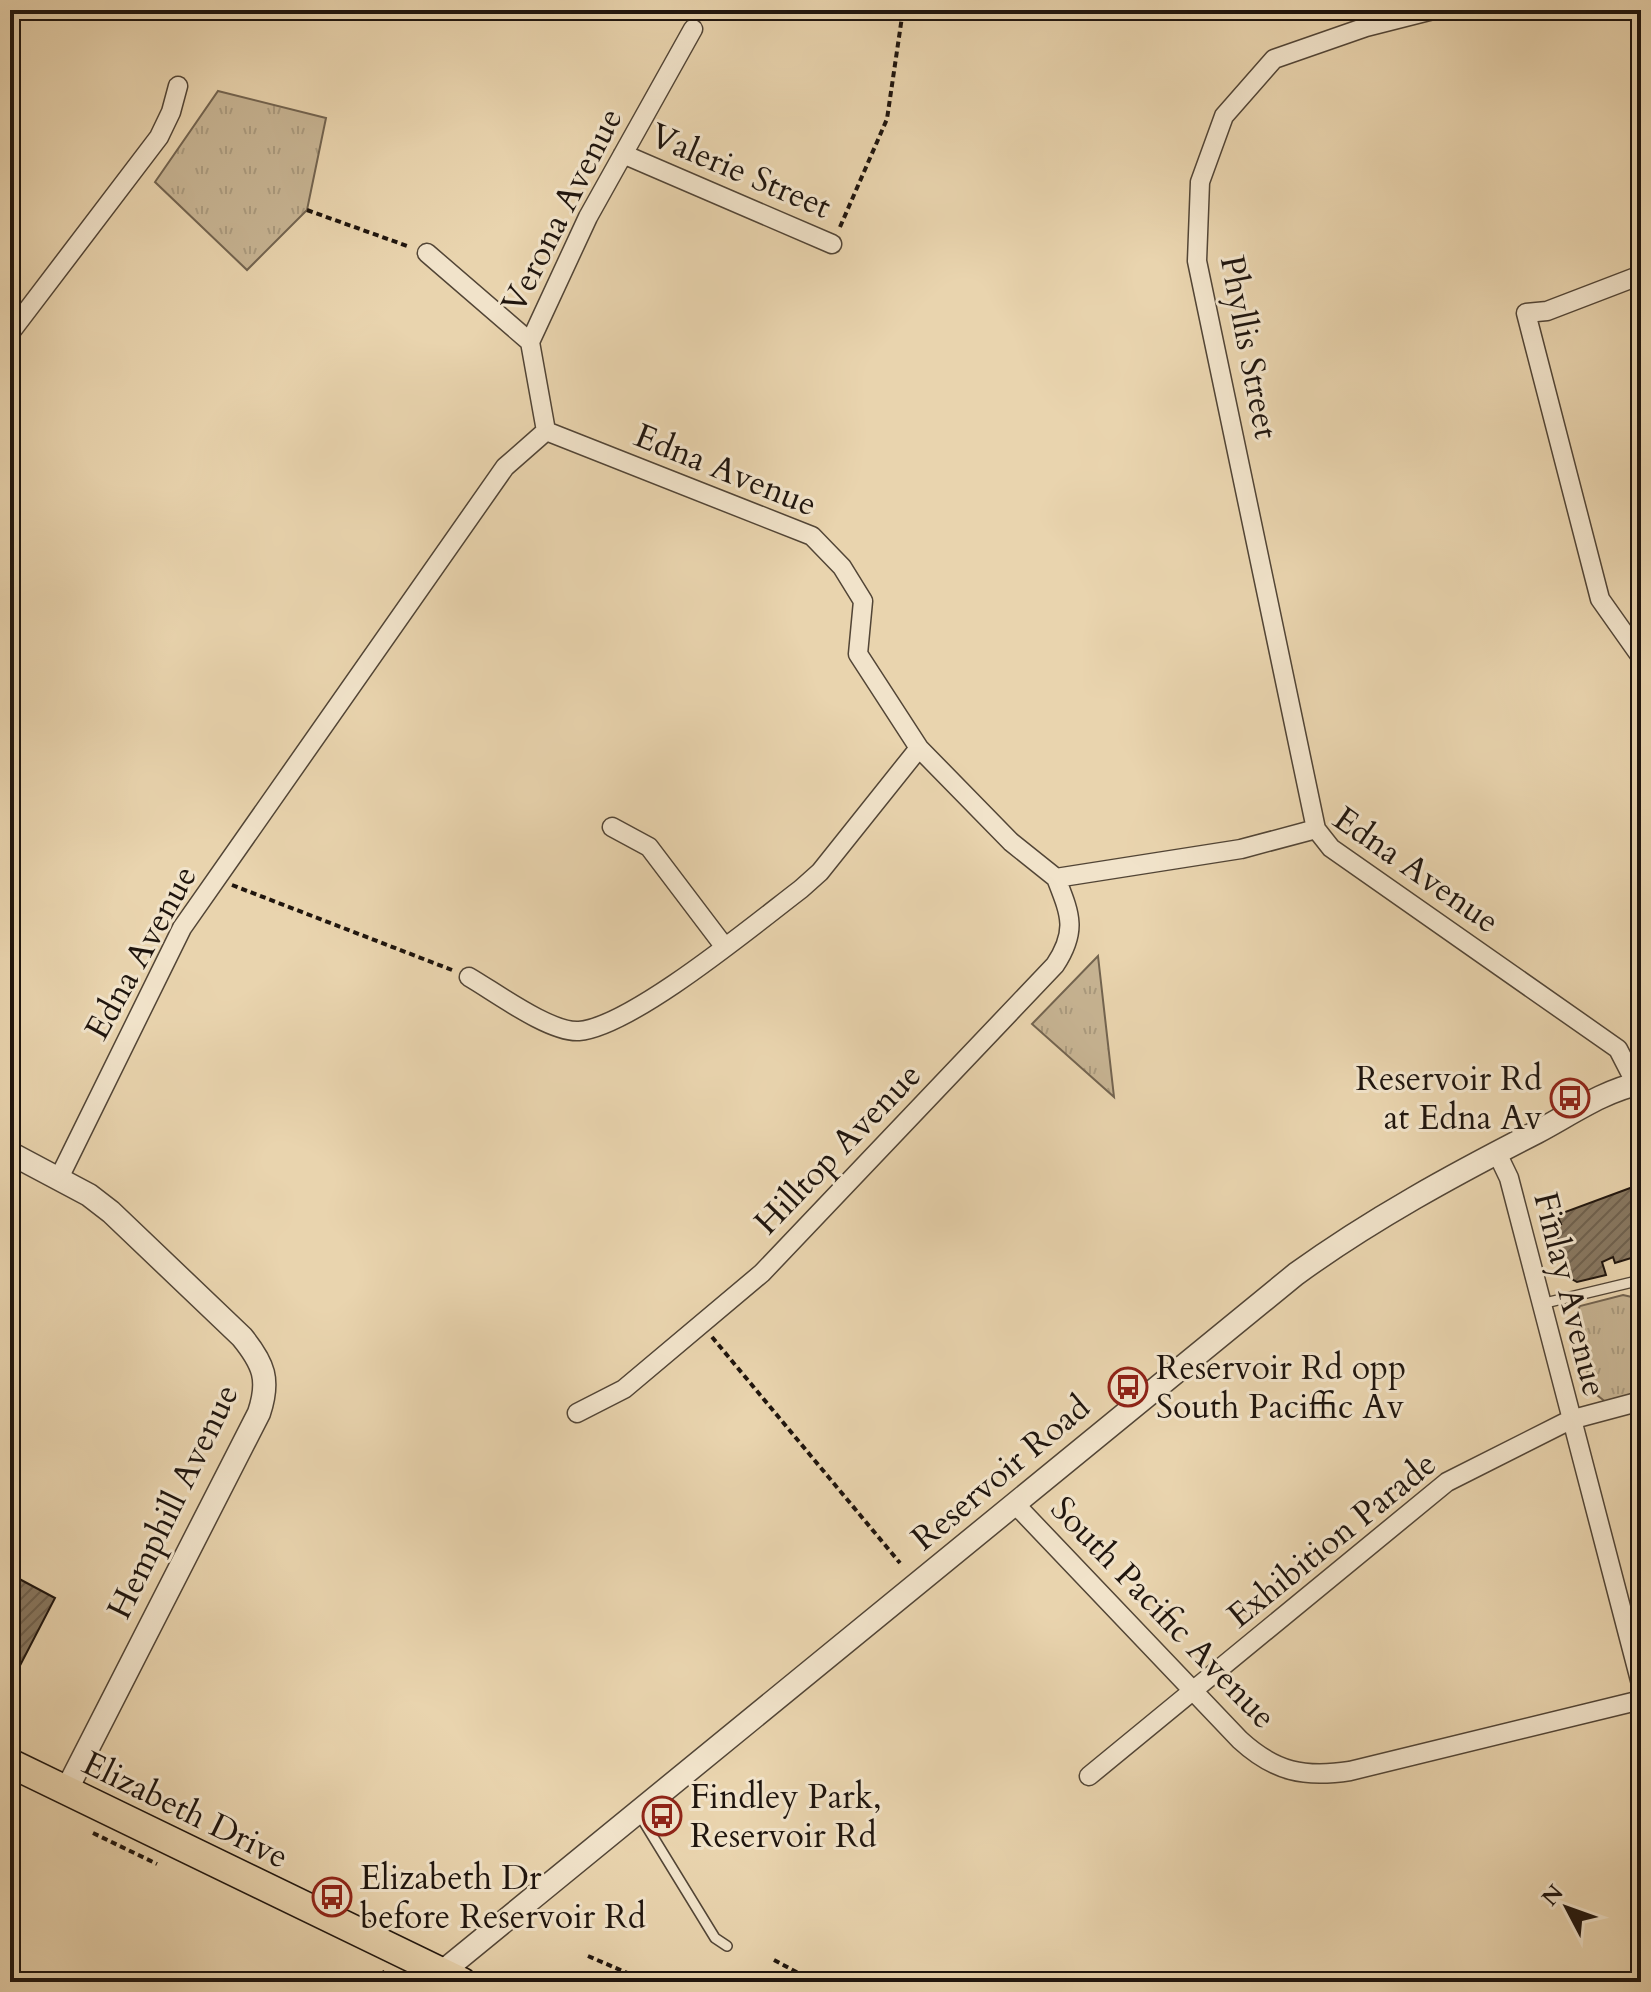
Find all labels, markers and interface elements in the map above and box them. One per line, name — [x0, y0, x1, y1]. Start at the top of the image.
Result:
street label: Verona Avenue — [490, 100, 633, 321]
street label: Valerie Street — [643, 112, 838, 230]
street label: Phyllis Street — [1209, 252, 1289, 443]
street label: Edna Avenue — [628, 413, 823, 527]
street label: Edna Avenue — [1324, 796, 1508, 944]
street label: Edna Avenue — [74, 857, 208, 1048]
street label: Hilltop Avenue — [744, 1053, 931, 1244]
place label: Reservoir Rd at Edna Av — [1355, 1056, 1543, 1141]
bus stop icon: Reservoir Rd at Edna Av — [1549, 1077, 1591, 1119]
street label: Finlay Avenue — [1522, 1187, 1618, 1401]
place label: Reservoir Rd opp South Paciffic Av — [1156, 1345, 1406, 1430]
bus stop icon: Reservoir Rd opp South Paciffic Av — [1107, 1366, 1149, 1408]
street label: Hemphill Avenue — [96, 1376, 250, 1626]
street label: Reservoir Road — [902, 1385, 1100, 1561]
street label: Exhibition Parade — [1217, 1441, 1446, 1638]
street label: South Pacific Avenue — [1040, 1486, 1286, 1739]
street label: Elizabeth Drive — [75, 1740, 296, 1880]
place label: Findley Park, Reservoir Rd — [690, 1774, 882, 1859]
bus stop icon: Findley Park, Reservoir Rd — [641, 1795, 683, 1837]
place label: Elizabeth Dr before Reservoir Rd — [360, 1855, 646, 1940]
north arrow — [1527, 1868, 1607, 1948]
bus stop icon: Elizabeth Dr before Reservoir Rd — [311, 1876, 353, 1918]
text: N — [1535, 1878, 1570, 1913]

